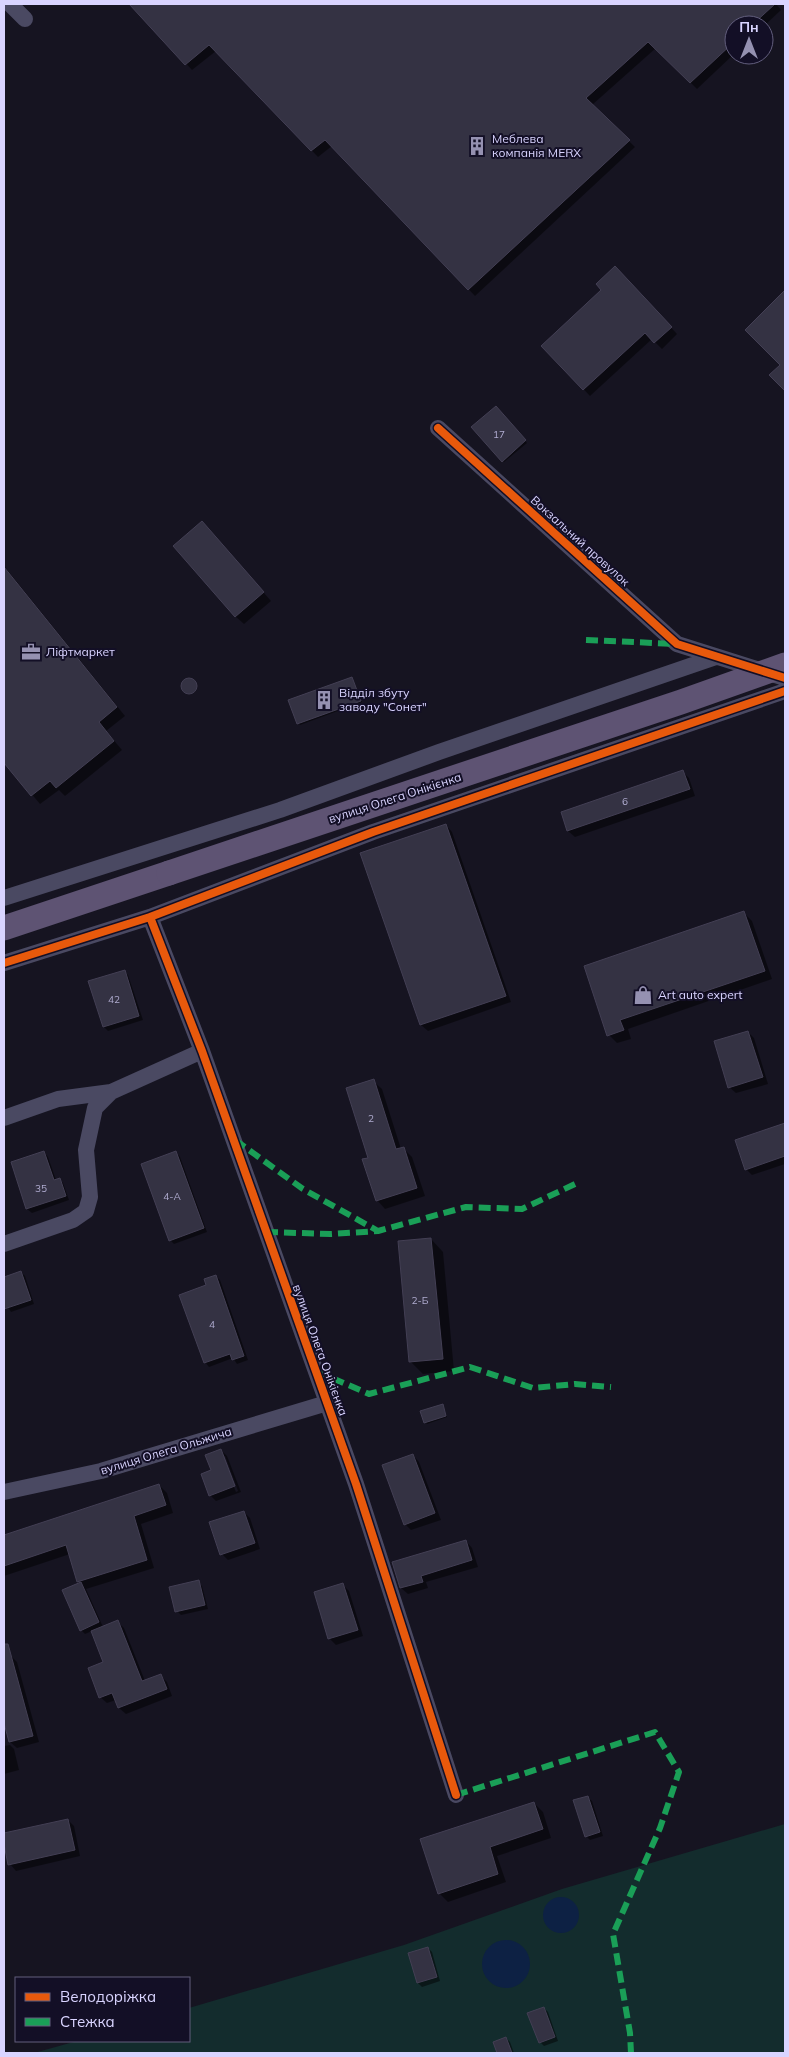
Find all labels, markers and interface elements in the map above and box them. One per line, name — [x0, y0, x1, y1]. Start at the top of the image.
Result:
north arrow — [724, 15, 774, 65]
text: Пн — [739, 18, 759, 36]
place label: Меблева компанія MERX — [492, 131, 581, 160]
building icon: Меблева компанія MERX — [466, 135, 488, 157]
house number: 17 — [493, 428, 505, 441]
street label: Вокзальний провулок — [528, 492, 633, 589]
office icon: Ліфтмаркет — [20, 641, 42, 663]
place label: Ліфтмаркет — [46, 644, 115, 659]
place label: Відділ збуту заводу "Сонет" — [339, 685, 427, 714]
building icon: Відділ збуту заводу "Сонет" — [313, 689, 335, 711]
street label: вулиця Олега Онікієнка — [327, 769, 463, 826]
house number: 6 — [622, 795, 628, 808]
shop icon: Art auto expert — [632, 984, 654, 1006]
place label: Art auto expert — [658, 987, 743, 1002]
house number: 42 — [108, 993, 120, 1006]
house number: 2 — [368, 1112, 374, 1125]
house number: 35 — [35, 1182, 47, 1195]
house number: 4-А — [163, 1190, 181, 1203]
street label: вулиця Олега Онікієнка — [290, 1282, 351, 1418]
house number: 2-Б — [411, 1294, 429, 1307]
house number: 4 — [209, 1318, 215, 1331]
street label: вулиця Олега Ольжича — [98, 1423, 233, 1478]
legend — [15, 1977, 190, 2042]
text: Велодоріжка — [60, 1987, 156, 2006]
text: Стежка — [60, 2012, 115, 2031]

